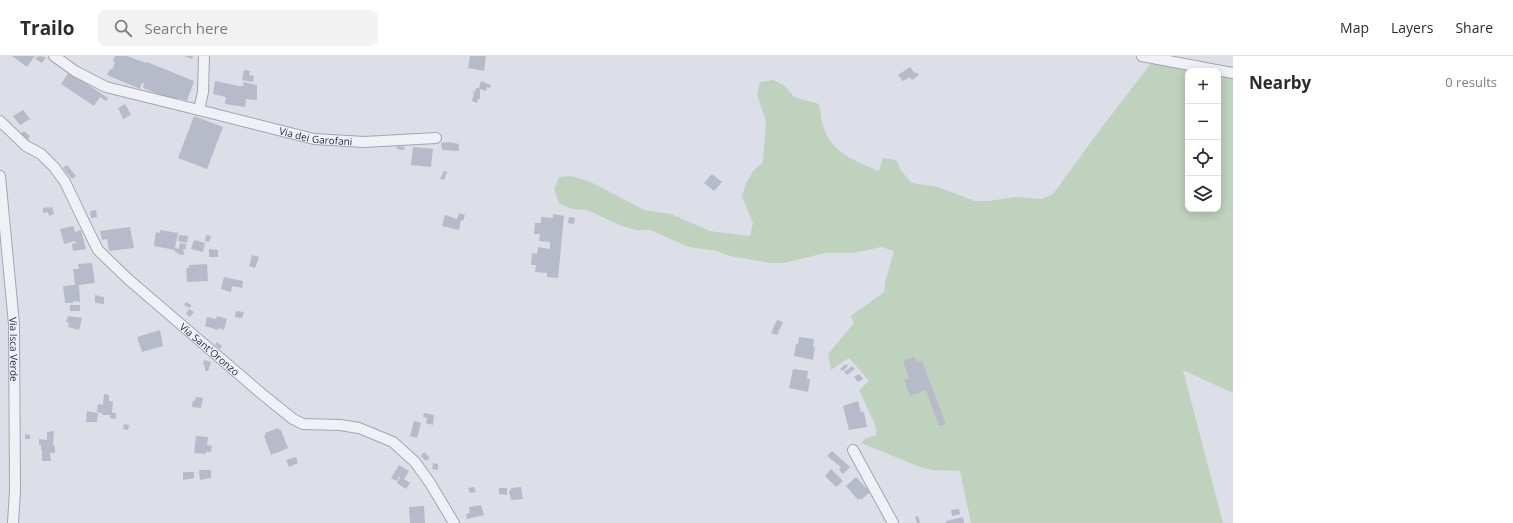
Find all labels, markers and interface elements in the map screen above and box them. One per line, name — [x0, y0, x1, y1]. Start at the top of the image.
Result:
search box — [98, 10, 378, 46]
text: Trailo — [20, 15, 74, 41]
icon: search — [112, 17, 134, 39]
text: Search here — [144, 18, 228, 38]
text: Map — [1340, 18, 1369, 37]
text: Layers — [1391, 18, 1433, 37]
text: Share — [1455, 18, 1493, 37]
map controls — [1185, 68, 1221, 212]
button: + — [1185, 68, 1221, 104]
text: Nearby — [1249, 71, 1311, 94]
text: 0 results — [1445, 73, 1497, 91]
button: − — [1185, 104, 1221, 140]
street label: Via dei Garofani — [278, 123, 353, 148]
button: locate — [1185, 140, 1221, 176]
button: layers — [1185, 176, 1221, 212]
street label: Via Isca Verde — [6, 316, 21, 382]
street label: Via Sant'Oronzo — [177, 320, 242, 379]

